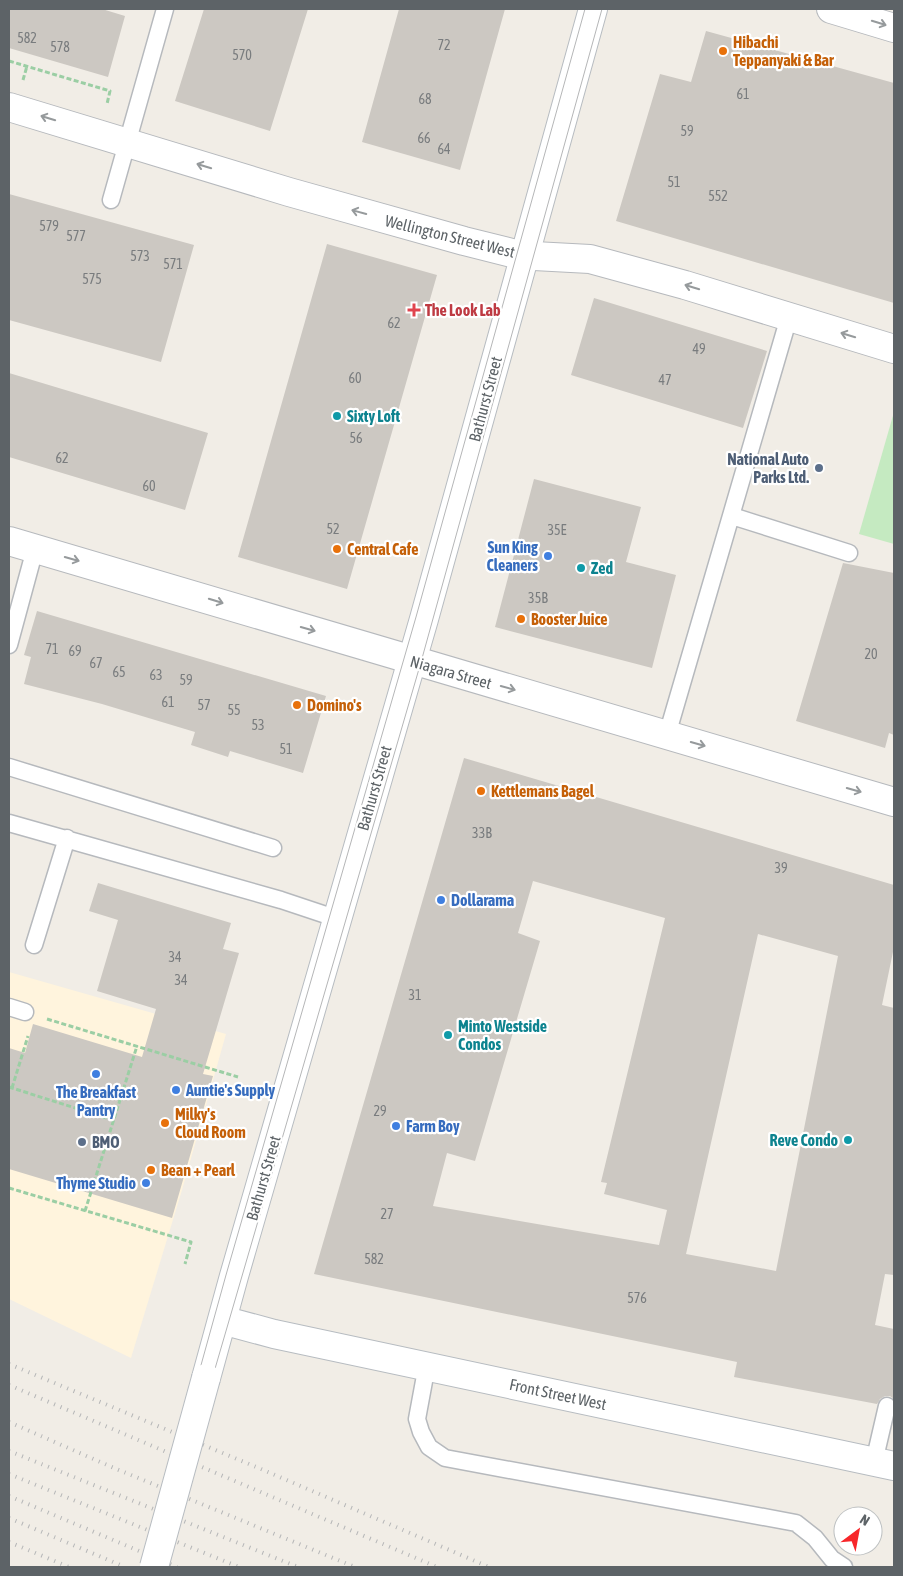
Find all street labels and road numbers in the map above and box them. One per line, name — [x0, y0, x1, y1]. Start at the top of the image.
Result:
street label: Wellington Street West — [383, 211, 517, 262]
street label: Bathurst Street — [465, 354, 505, 444]
street label: Niagara Street — [408, 652, 494, 693]
street label: Bathurst Street — [353, 743, 395, 832]
street label: Bathurst Street — [242, 1133, 284, 1222]
street label: Front Street West — [508, 1375, 609, 1413]

